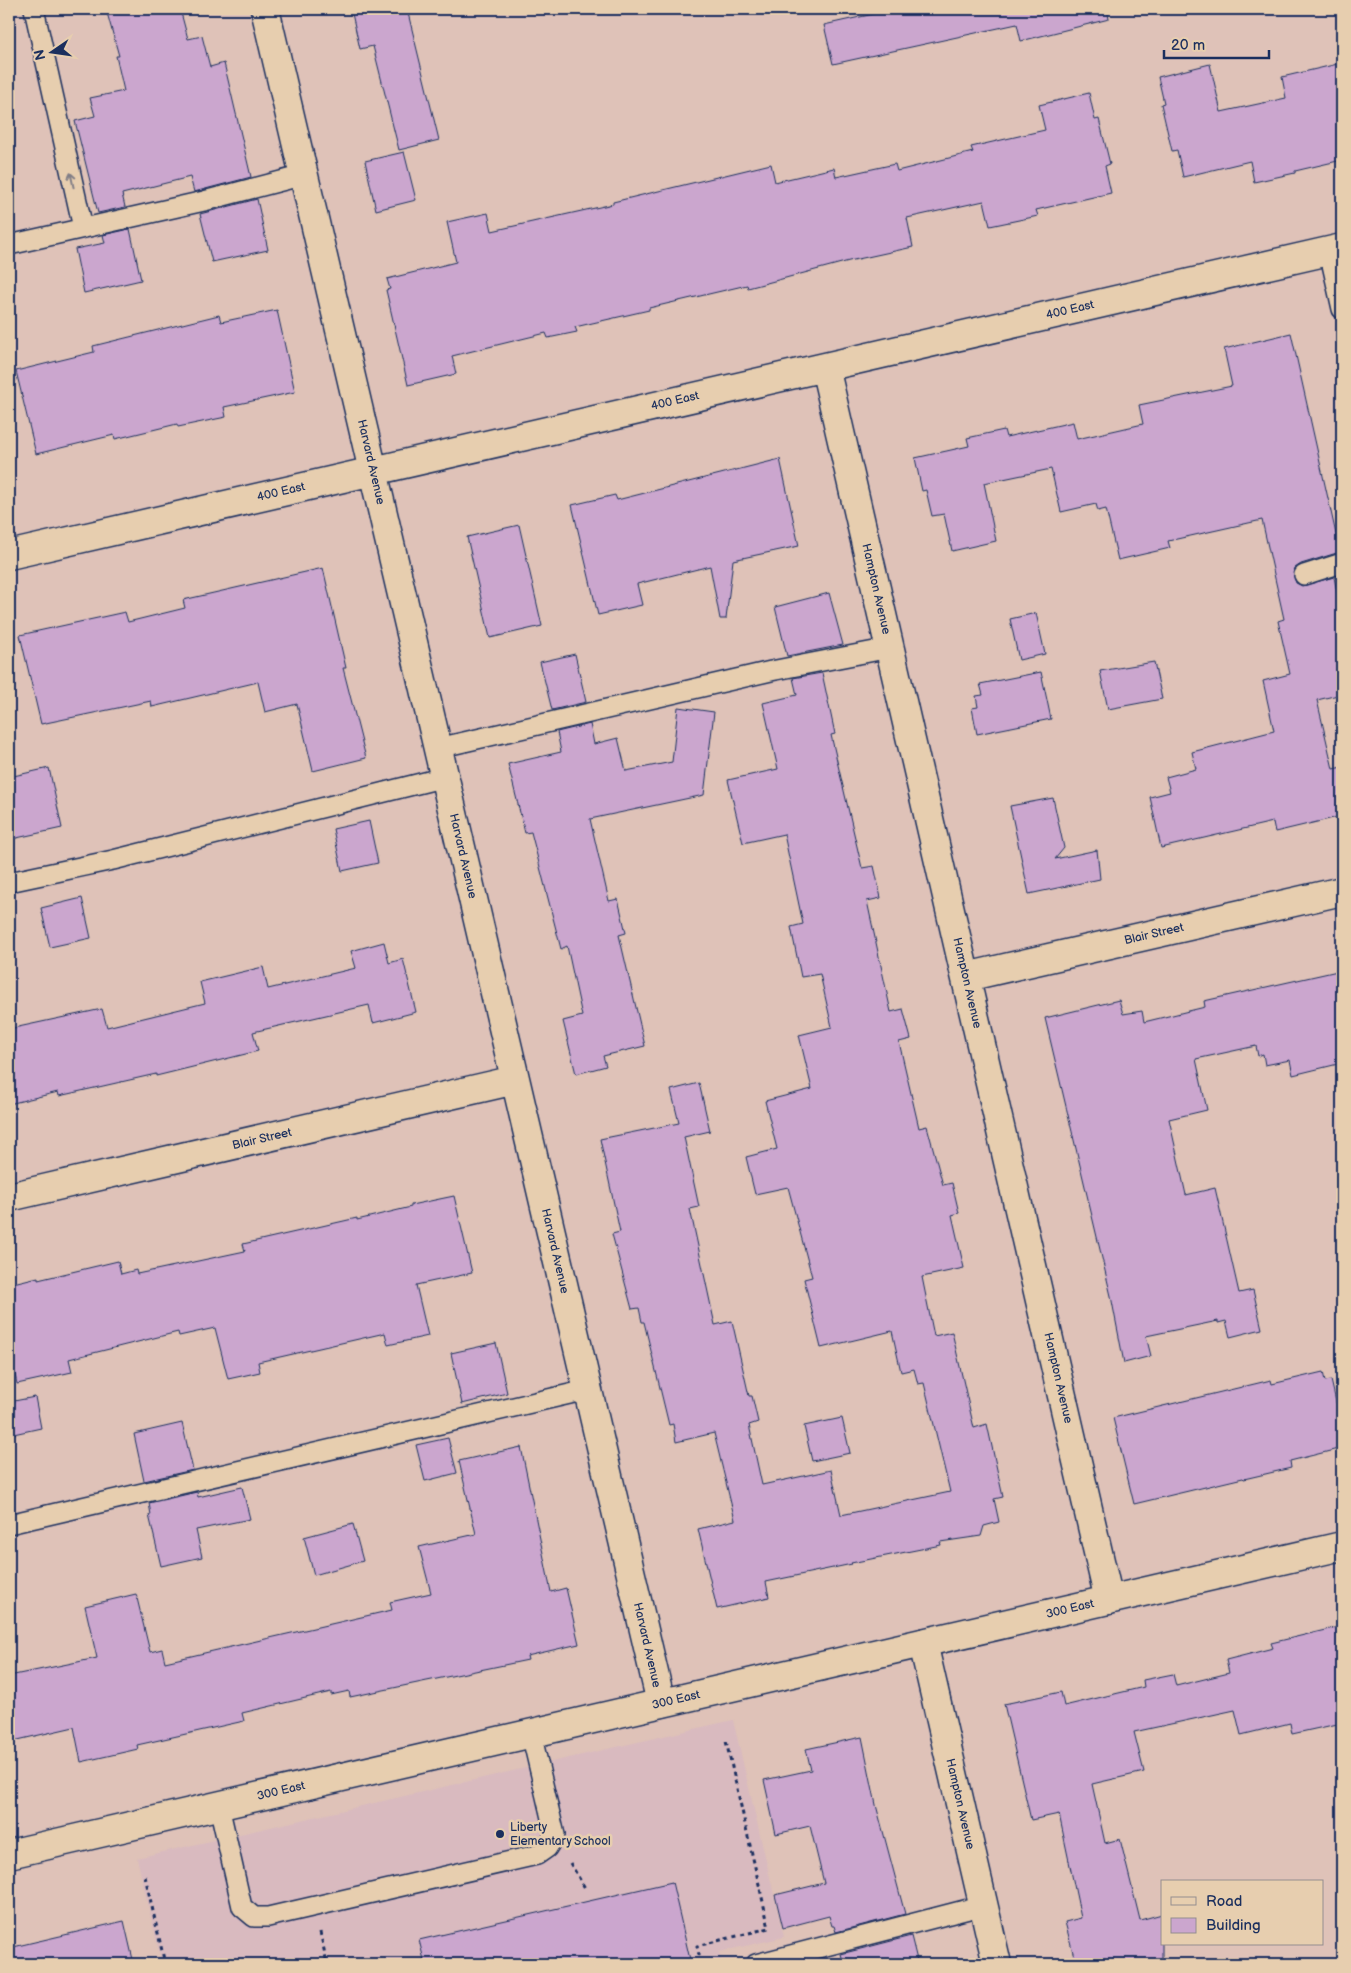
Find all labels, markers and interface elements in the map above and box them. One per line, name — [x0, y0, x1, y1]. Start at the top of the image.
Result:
north arrow — [28, 28, 78, 78]
scale bar — [1164, 28, 1268, 60]
text: 20 m — [1171, 36, 1205, 55]
text: N — [30, 48, 49, 62]
one-way arrow — [67, 173, 76, 189]
street label: 400 East — [1044, 297, 1096, 323]
street label: 400 East — [649, 388, 701, 414]
street label: Harvard Avenue — [354, 418, 388, 506]
street label: 400 East — [255, 479, 307, 505]
street label: Hampton Avenue — [858, 542, 894, 636]
street label: Harvard Avenue — [446, 812, 480, 900]
street label: Blair Street — [1123, 920, 1186, 948]
street label: Hampton Avenue — [949, 936, 985, 1030]
street label: Blair Street — [231, 1125, 294, 1153]
street label: Harvard Avenue — [538, 1207, 572, 1295]
street label: Hampton Avenue — [1040, 1331, 1076, 1425]
street label: 300 East — [1044, 1596, 1096, 1622]
street label: Harvard Avenue — [630, 1601, 664, 1689]
street label: 300 East — [650, 1687, 702, 1713]
street label: Hampton Avenue — [942, 1757, 978, 1851]
street label: 300 East — [255, 1778, 307, 1804]
place label: Liberty Elementary School — [510, 1820, 611, 1849]
marker: Liberty Elementary School — [494, 1828, 506, 1840]
legend — [1161, 1880, 1324, 1946]
text: Road — [1206, 1892, 1242, 1911]
text: Building — [1206, 1916, 1261, 1935]

